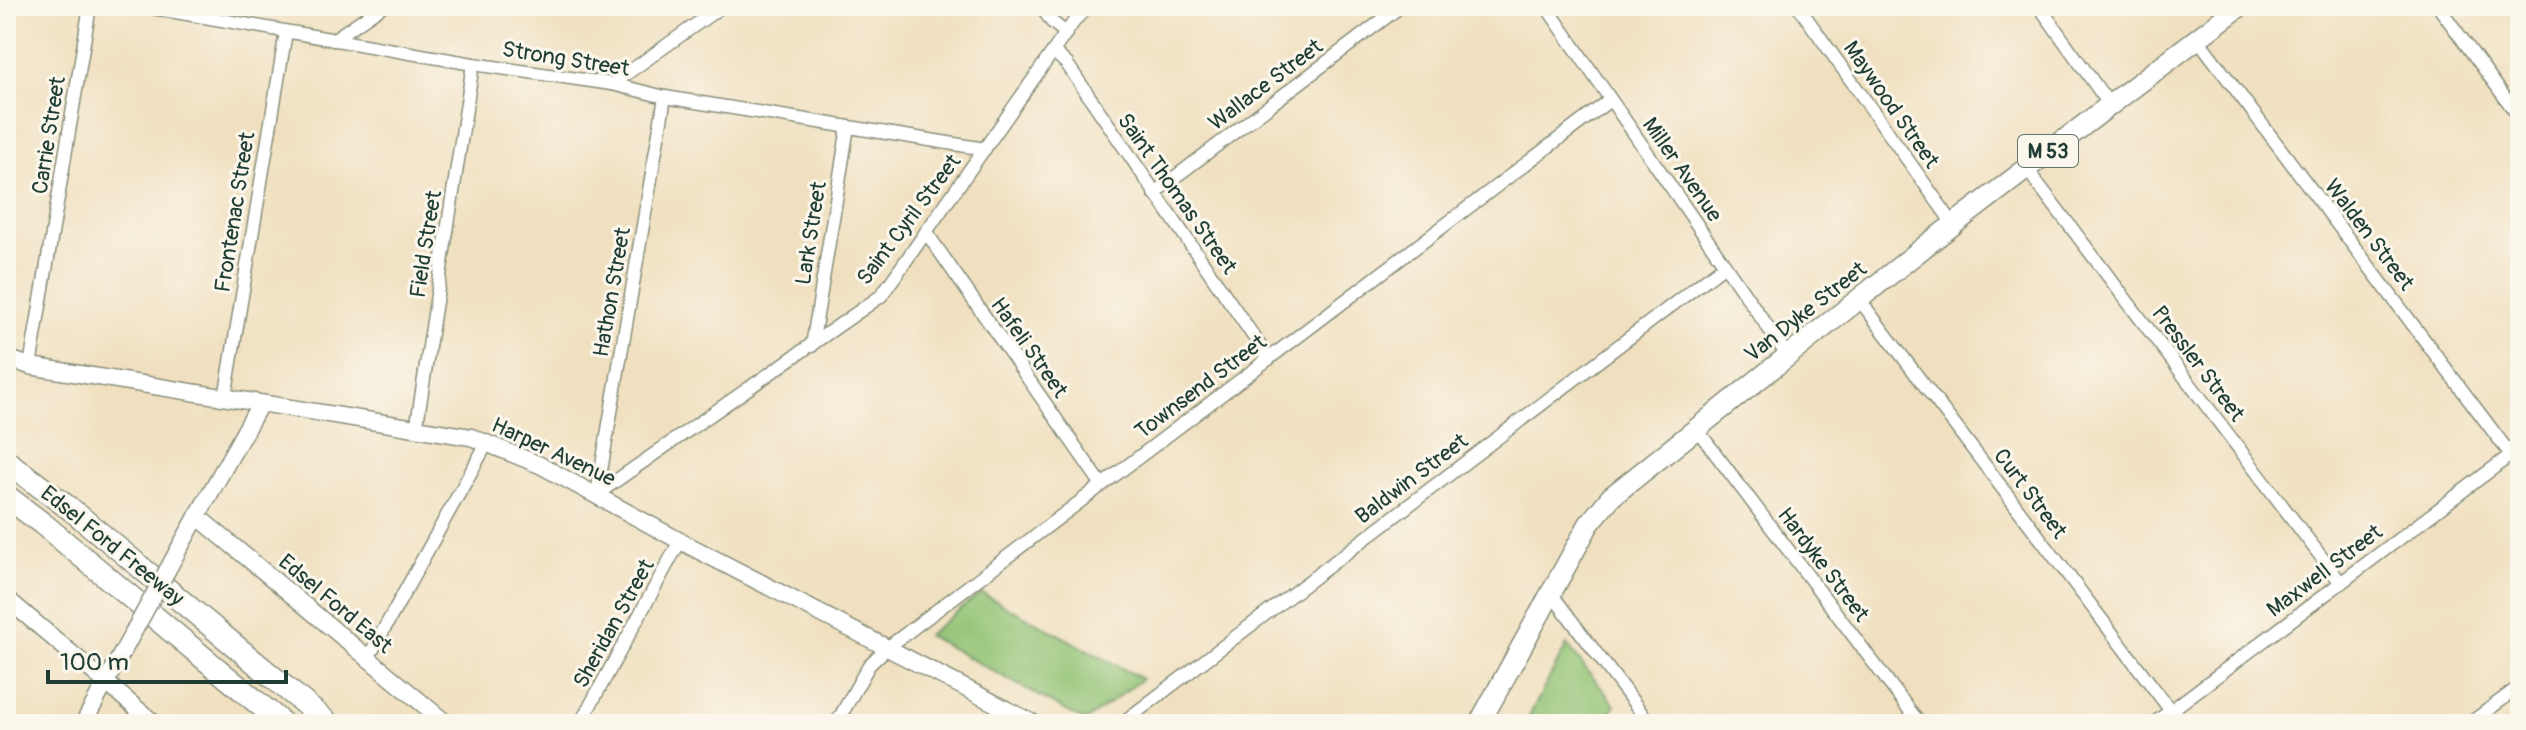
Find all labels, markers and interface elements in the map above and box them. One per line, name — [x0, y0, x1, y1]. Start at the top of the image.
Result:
street label: Wallace Street — [1203, 33, 1329, 137]
street label: Strong Street — [500, 35, 632, 83]
street label: Maywood Street — [1837, 35, 1946, 174]
street label: Carrie Street — [26, 74, 72, 196]
street label: Saint Thomas Street — [1111, 108, 1243, 280]
street label: Miller Avenue — [1636, 112, 1729, 227]
street label: Frontenac Street — [208, 130, 262, 294]
road number: M 53 — [2018, 135, 2078, 167]
street label: Saint Cyril Street — [850, 148, 967, 291]
street label: Walden Street — [2318, 173, 2420, 296]
street label: Lark Street — [789, 179, 833, 287]
street label: Field Street — [404, 188, 448, 300]
street label: Hathon Street — [587, 225, 637, 359]
street label: Van Dyke Street — [1739, 255, 1873, 368]
street label: Hafeli Street — [984, 292, 1074, 403]
street label: Pressler Street — [2145, 300, 2251, 427]
street label: Townsend Street — [1129, 328, 1272, 445]
street label: Harper Avenue — [487, 411, 620, 493]
street label: Baldwin Street — [1350, 427, 1474, 530]
street label: Curt Street — [1987, 443, 2073, 544]
street label: Edsel Ford Freeway — [35, 479, 190, 612]
street label: Hardyke Street — [1771, 502, 1875, 627]
street label: Maxwell Street — [2261, 518, 2388, 623]
street label: Edsel Ford East — [273, 548, 398, 660]
street label: Sheridan Street — [567, 554, 661, 693]
scale bar — [48, 634, 286, 684]
text: 100 m — [60, 648, 129, 677]

